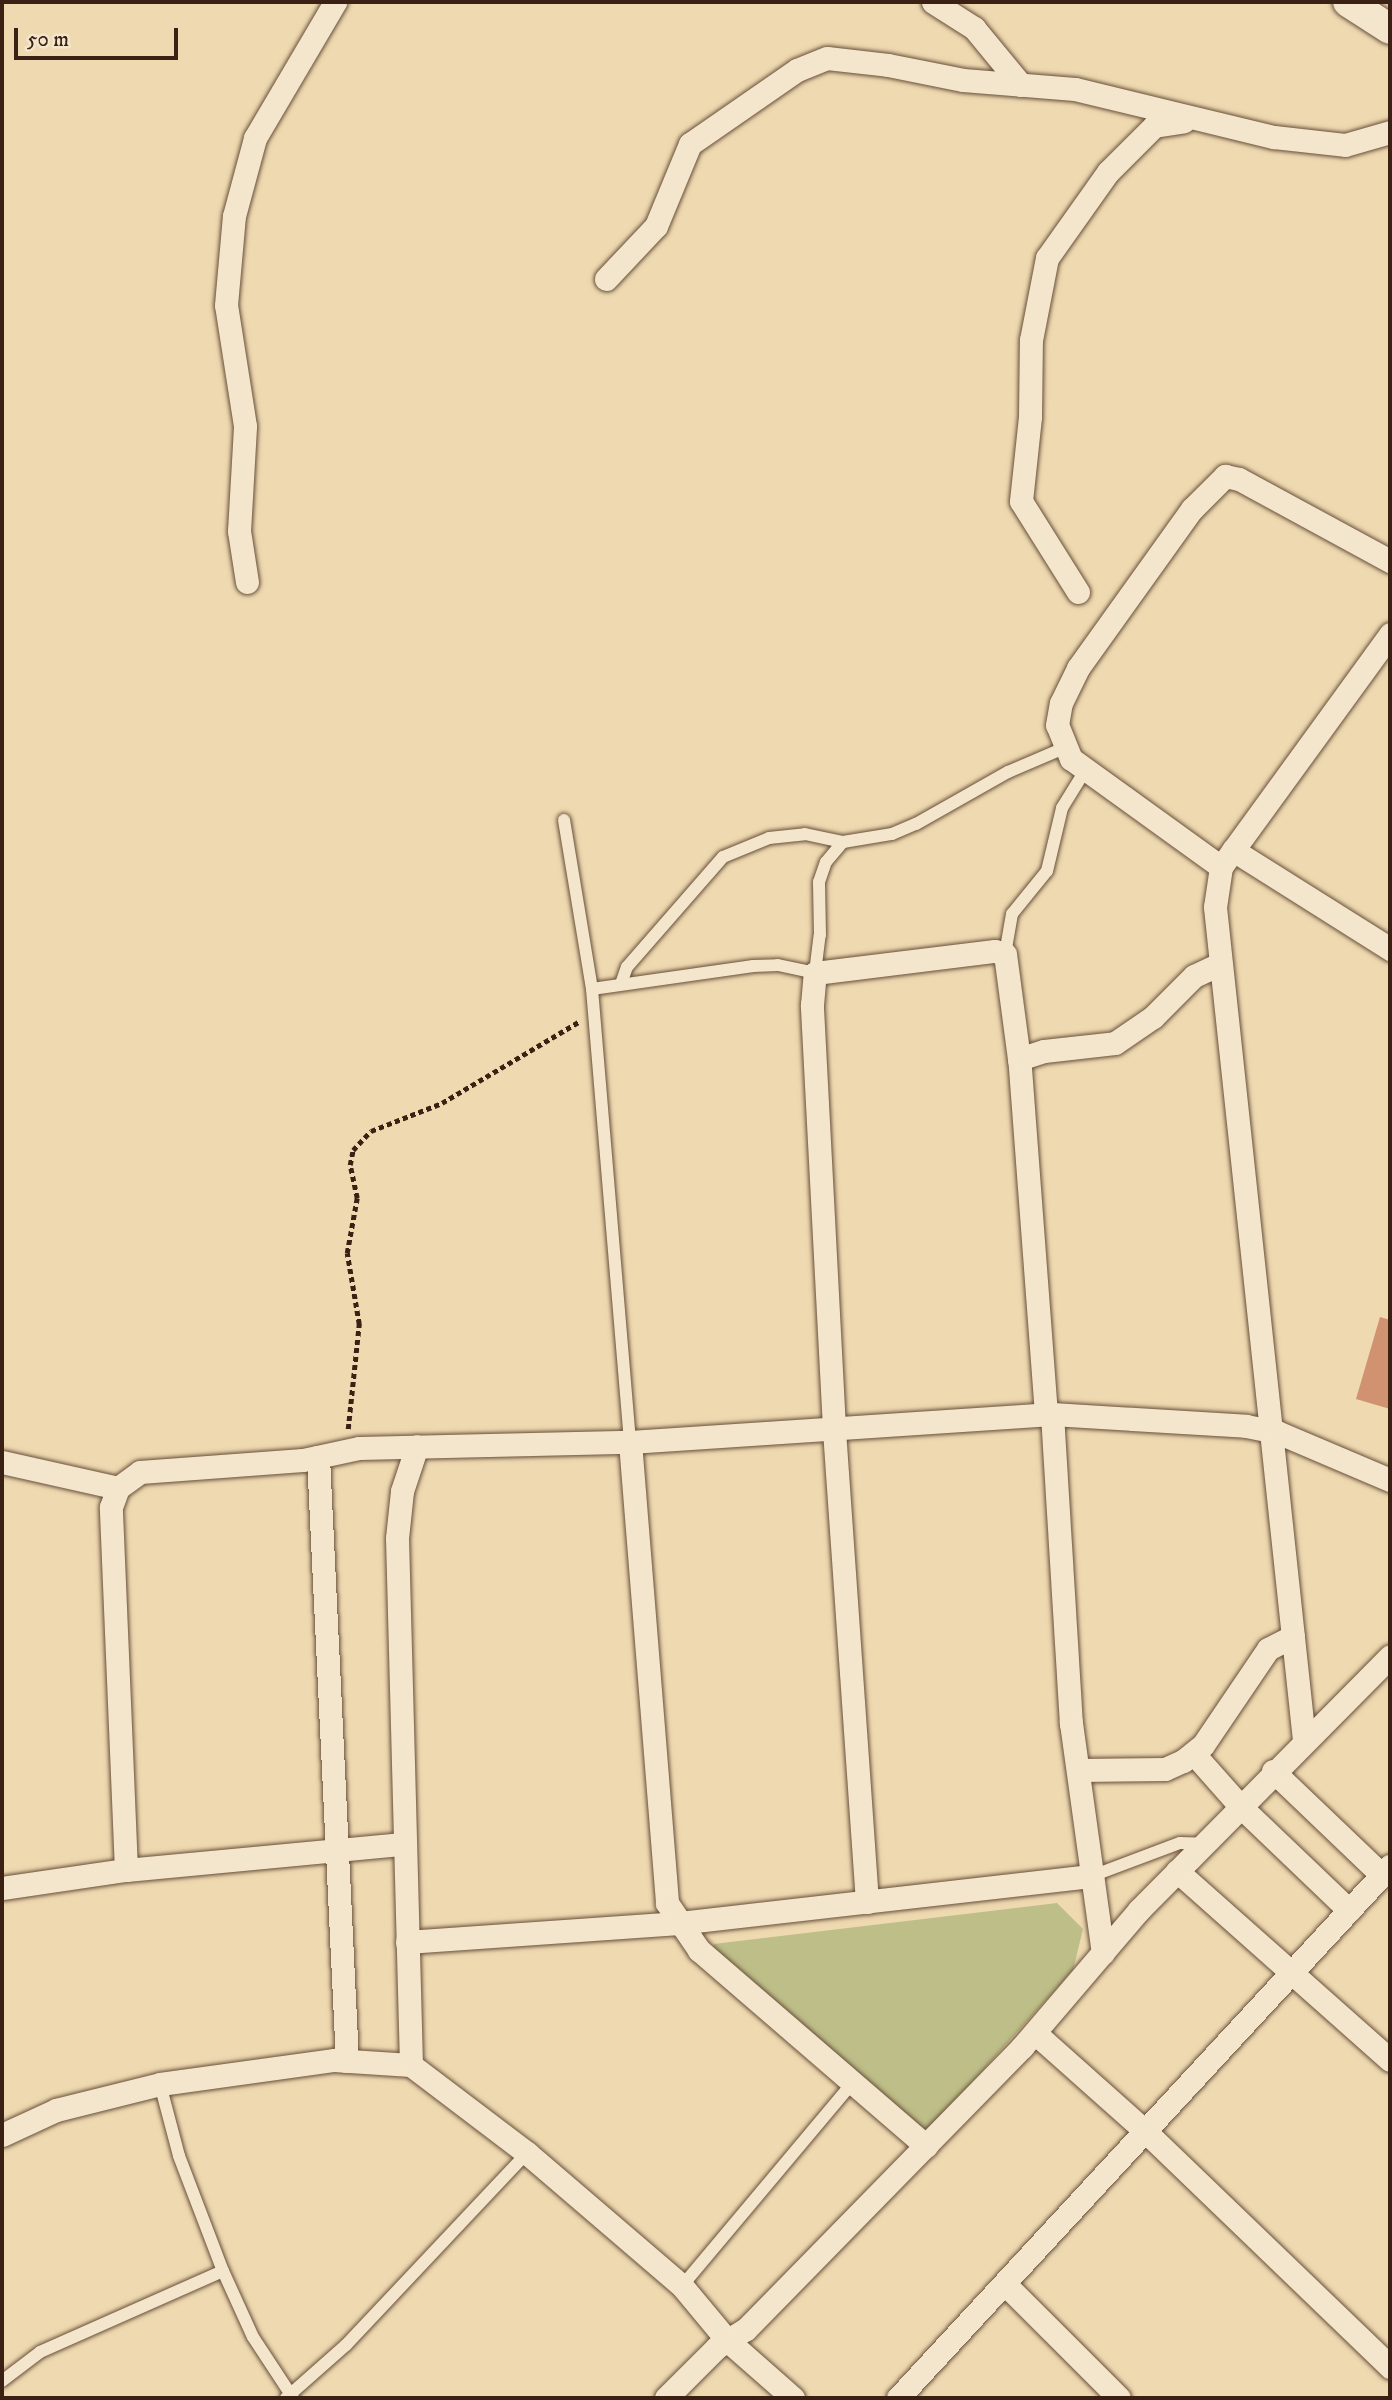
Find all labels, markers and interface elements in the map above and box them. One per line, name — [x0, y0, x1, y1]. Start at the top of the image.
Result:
scale bar — [18, 14, 182, 58]
text: 50 m — [27, 27, 69, 53]

